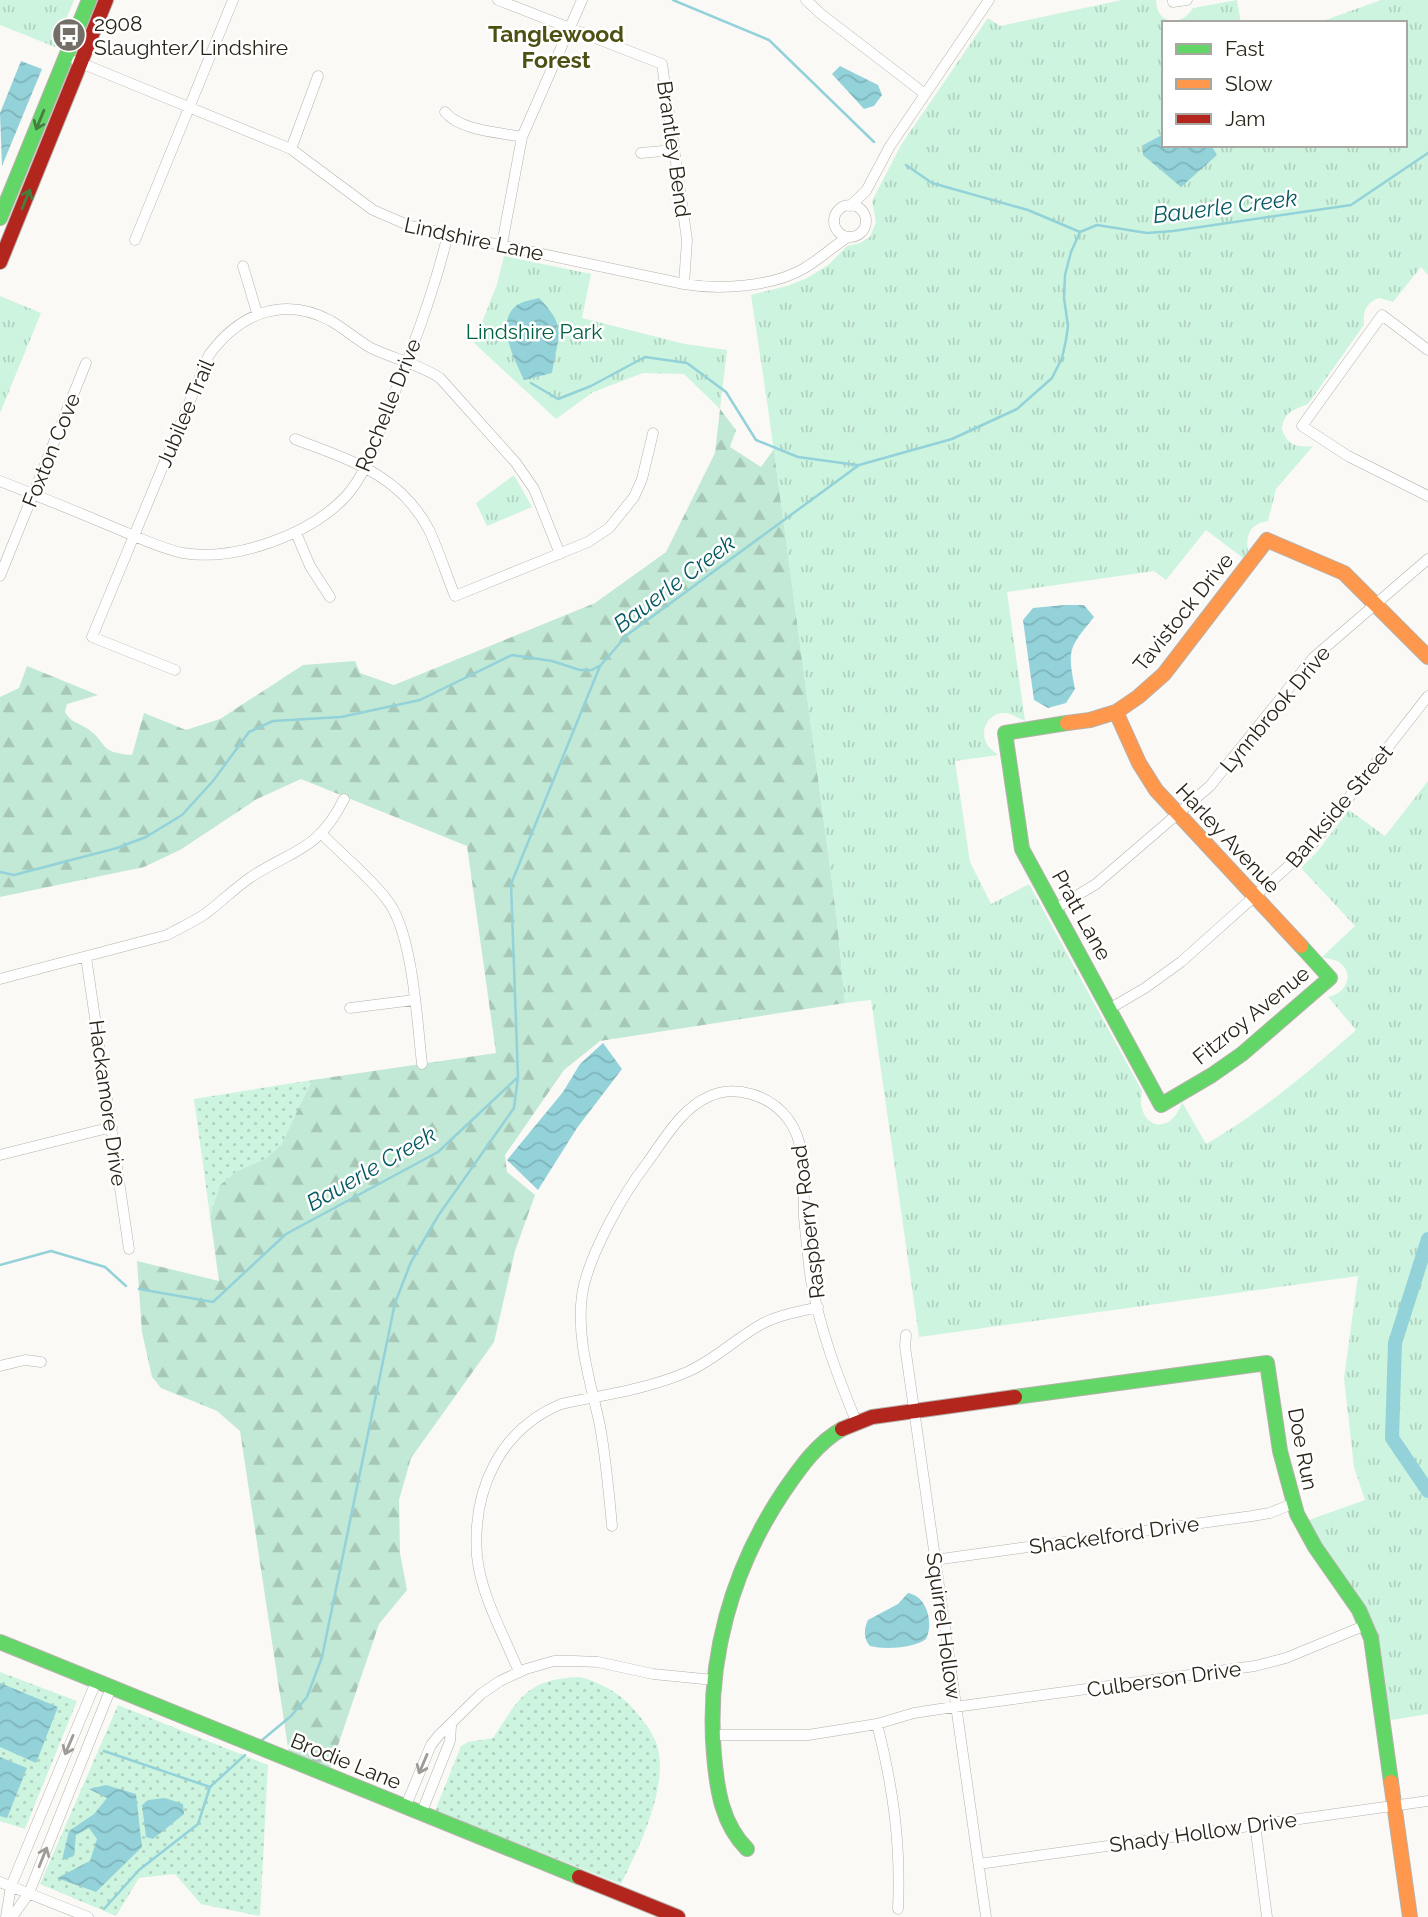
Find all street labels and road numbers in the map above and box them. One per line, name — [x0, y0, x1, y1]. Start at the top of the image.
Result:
street label: Brantley Bend — [652, 79, 696, 219]
street label: Lindshire Lane — [402, 212, 546, 266]
street label: Rochelle Drive — [350, 335, 426, 475]
street label: Jubilee Trail — [151, 355, 219, 471]
street label: Foxton Cove — [17, 389, 85, 511]
street label: Tavistock Drive — [1128, 548, 1238, 676]
street label: Lynnbrook Drive — [1215, 640, 1335, 778]
street label: Bankside Street — [1280, 740, 1398, 872]
street label: Harley Avenue — [1171, 778, 1285, 898]
street label: Pratt Lane — [1047, 865, 1117, 965]
street label: Fitzroy Avenue — [1188, 960, 1314, 1070]
street label: Hackamore Drive — [84, 1018, 132, 1188]
street label: Raspberry Road — [786, 1144, 830, 1300]
street label: Doe Run — [1283, 1406, 1323, 1492]
street label: Shackelford Drive — [1027, 1511, 1201, 1559]
street label: Squirrel Hollow — [921, 1551, 967, 1701]
street label: Culberson Drive — [1085, 1656, 1243, 1702]
street label: Brodie Lane — [287, 1727, 405, 1795]
street label: Shady Hollow Drive — [1108, 1806, 1298, 1858]

